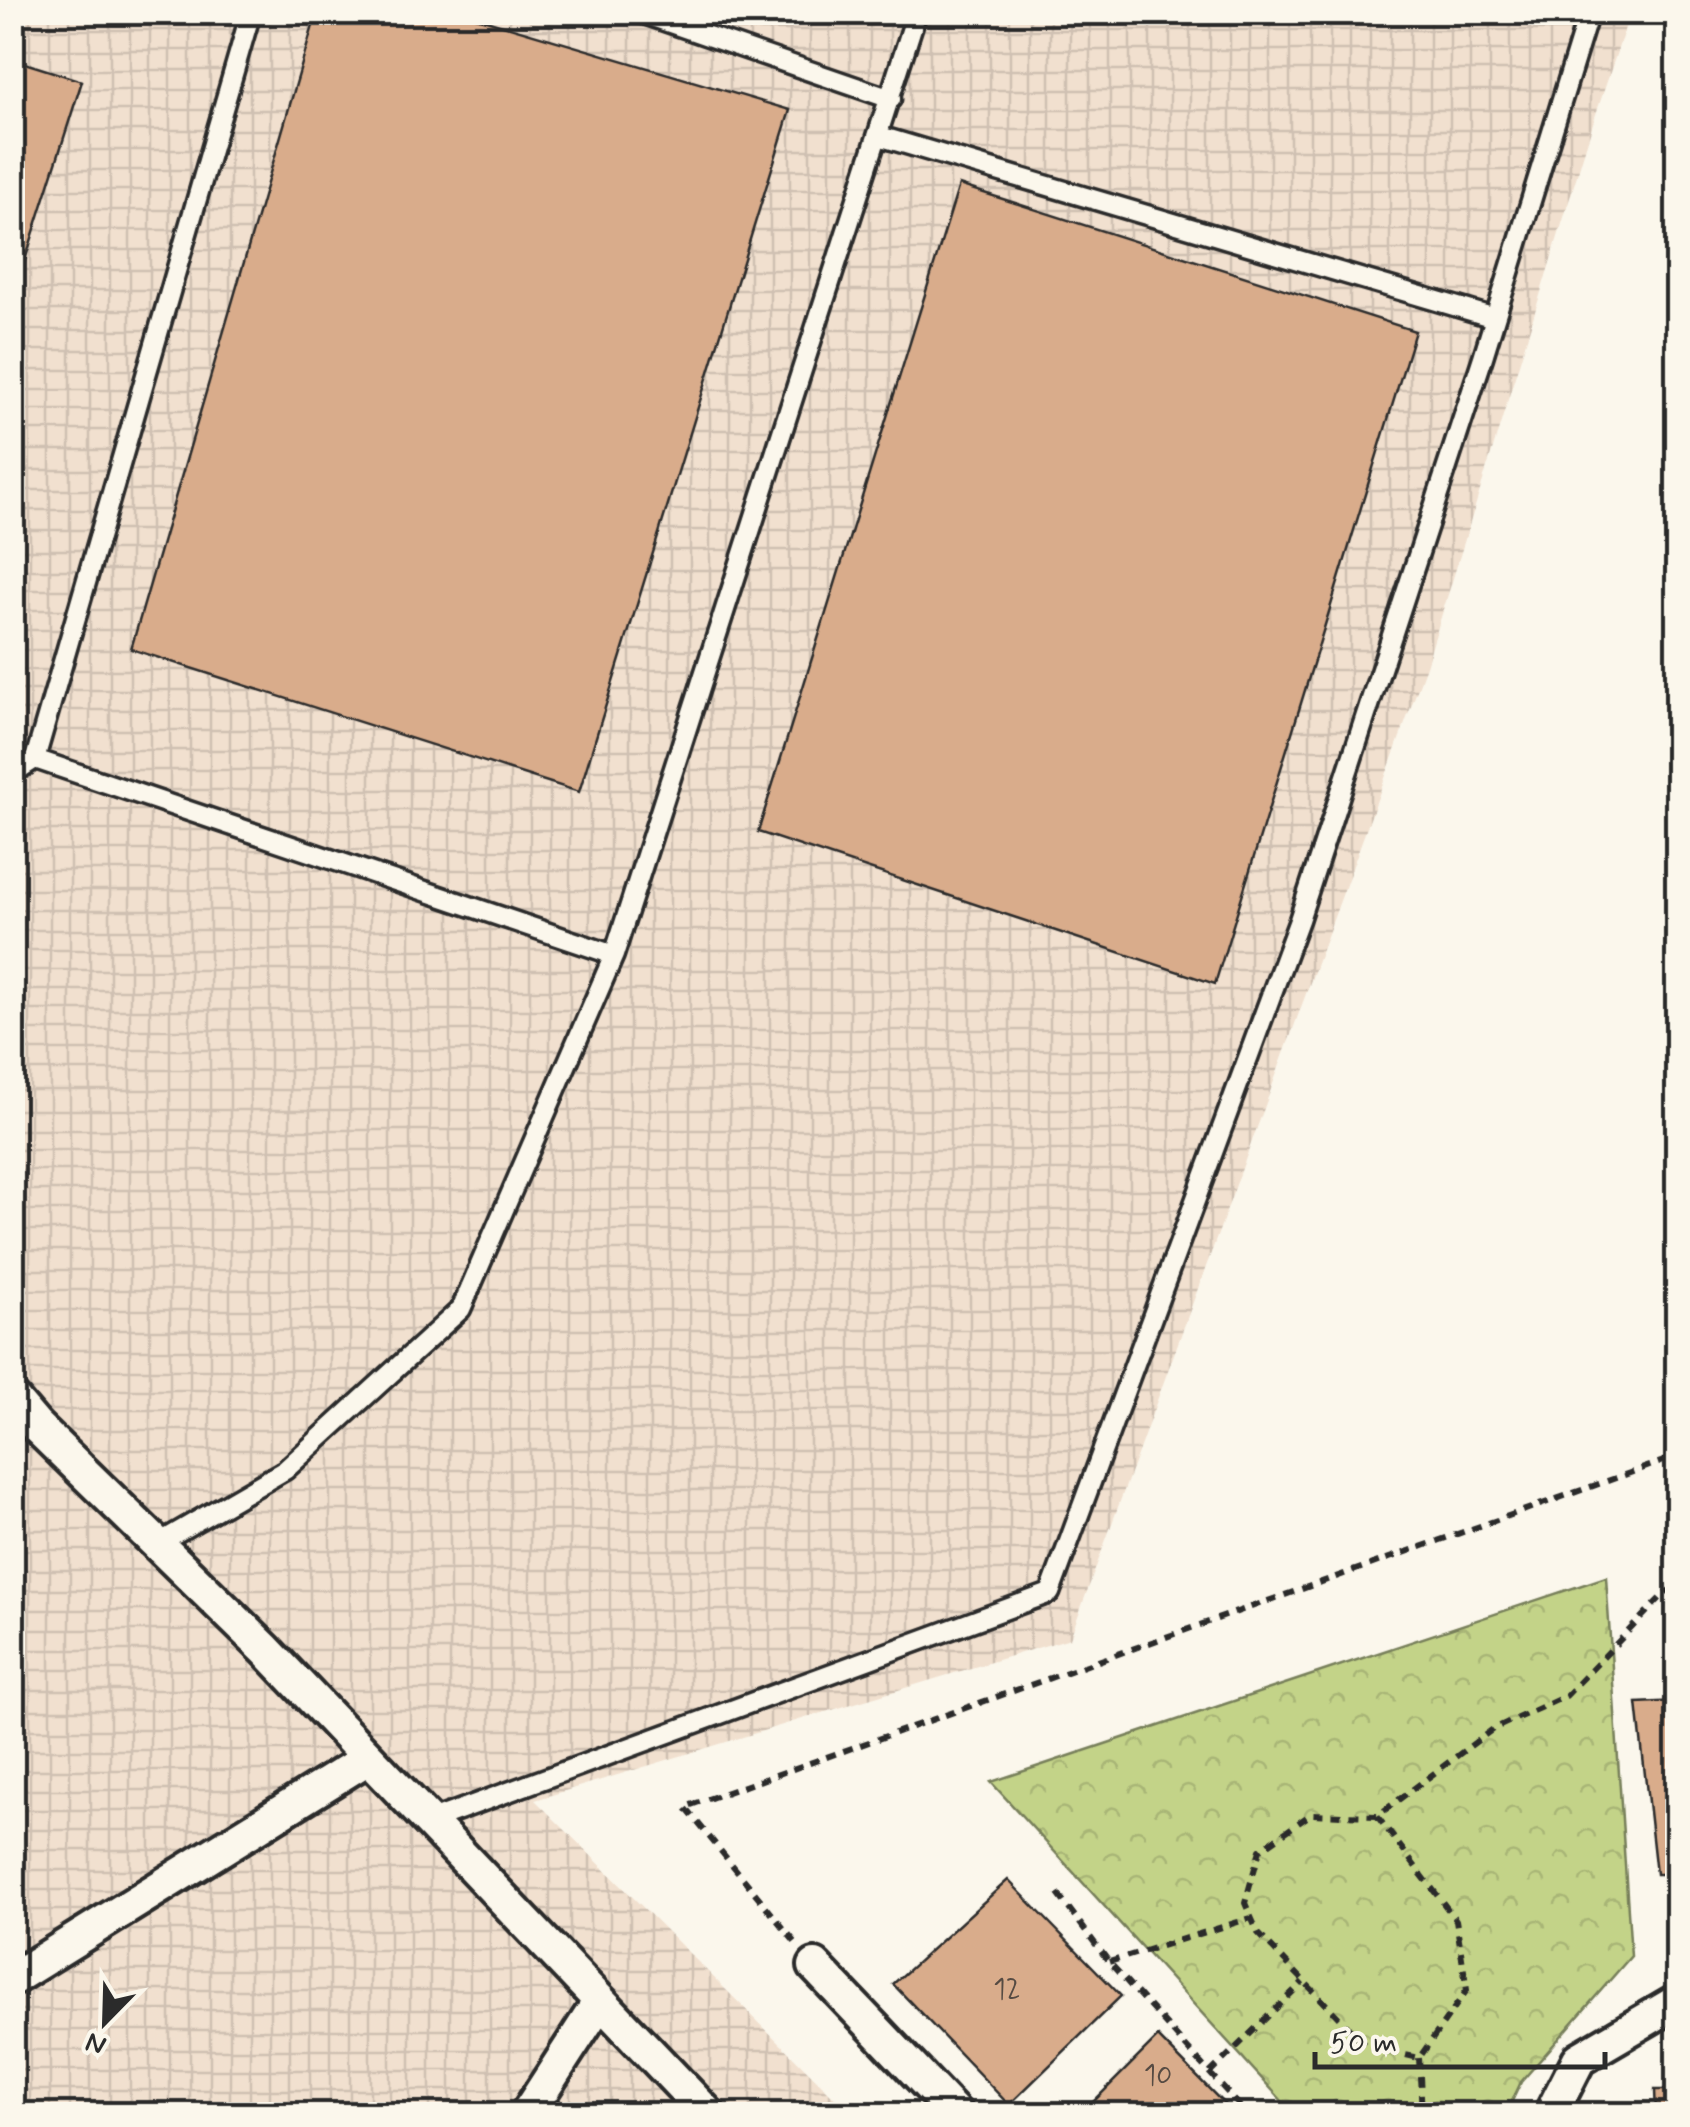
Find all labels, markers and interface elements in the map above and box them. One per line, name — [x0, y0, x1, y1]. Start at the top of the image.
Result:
north arrow — [55, 1972, 155, 2072]
house number: 12 — [993, 1972, 1021, 2009]
scale bar — [1315, 2007, 1605, 2069]
text: N — [80, 2022, 112, 2063]
text: 50 m — [1330, 2024, 1397, 2063]
house number: 10 — [1144, 2058, 1172, 2095]

